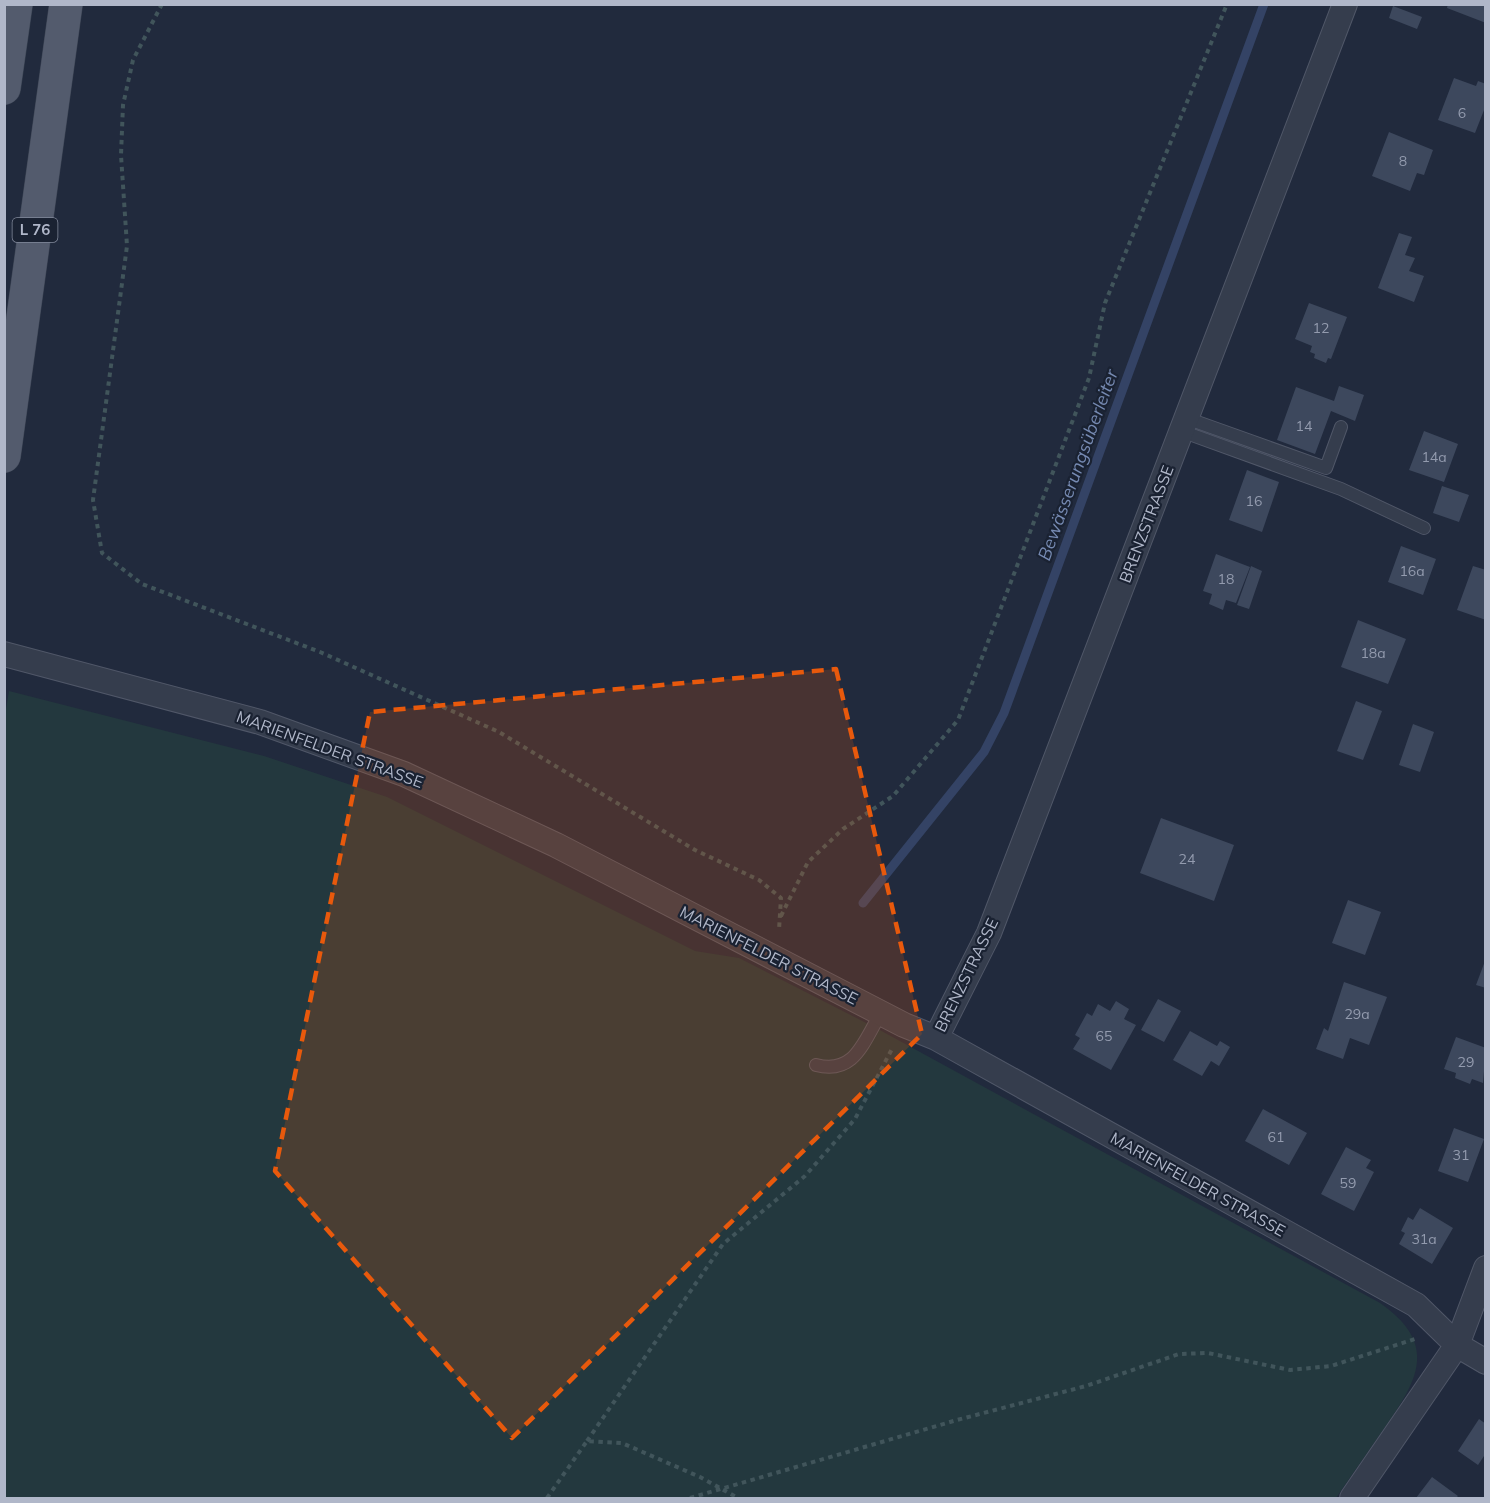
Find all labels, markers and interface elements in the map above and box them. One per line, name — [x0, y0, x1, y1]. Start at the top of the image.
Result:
house number: 6 — [1458, 104, 1466, 122]
house number: 8 — [1399, 152, 1407, 170]
road number: L 76 — [12, 218, 57, 242]
house number: 12 — [1313, 319, 1329, 337]
water label: Bewässerungsüberleiter — [1032, 365, 1123, 564]
house number: 14 — [1296, 417, 1313, 435]
house number: 14a — [1421, 448, 1447, 466]
street label: BRENZSTRASSE — [1114, 463, 1178, 585]
house number: 16 — [1246, 492, 1262, 510]
house number: 16a — [1399, 562, 1425, 580]
house number: 18 — [1218, 570, 1234, 588]
house number: 18a — [1360, 644, 1386, 662]
street label: MARIENFELDER STRASSE — [234, 706, 426, 792]
house number: 24 — [1179, 850, 1196, 868]
street label: MARIENFELDER STRASSE — [677, 901, 861, 1009]
street label: BRENZSTRASSE — [930, 915, 1002, 1035]
house number: 29a — [1344, 1005, 1370, 1023]
house number: 65 — [1096, 1027, 1112, 1045]
house number: 29 — [1458, 1053, 1474, 1071]
street label: MARIENFELDER STRASSE — [1107, 1127, 1289, 1241]
house number: 61 — [1268, 1128, 1284, 1146]
house number: 31 — [1453, 1146, 1469, 1164]
house number: 59 — [1340, 1174, 1356, 1192]
house number: 31a — [1411, 1230, 1437, 1248]

